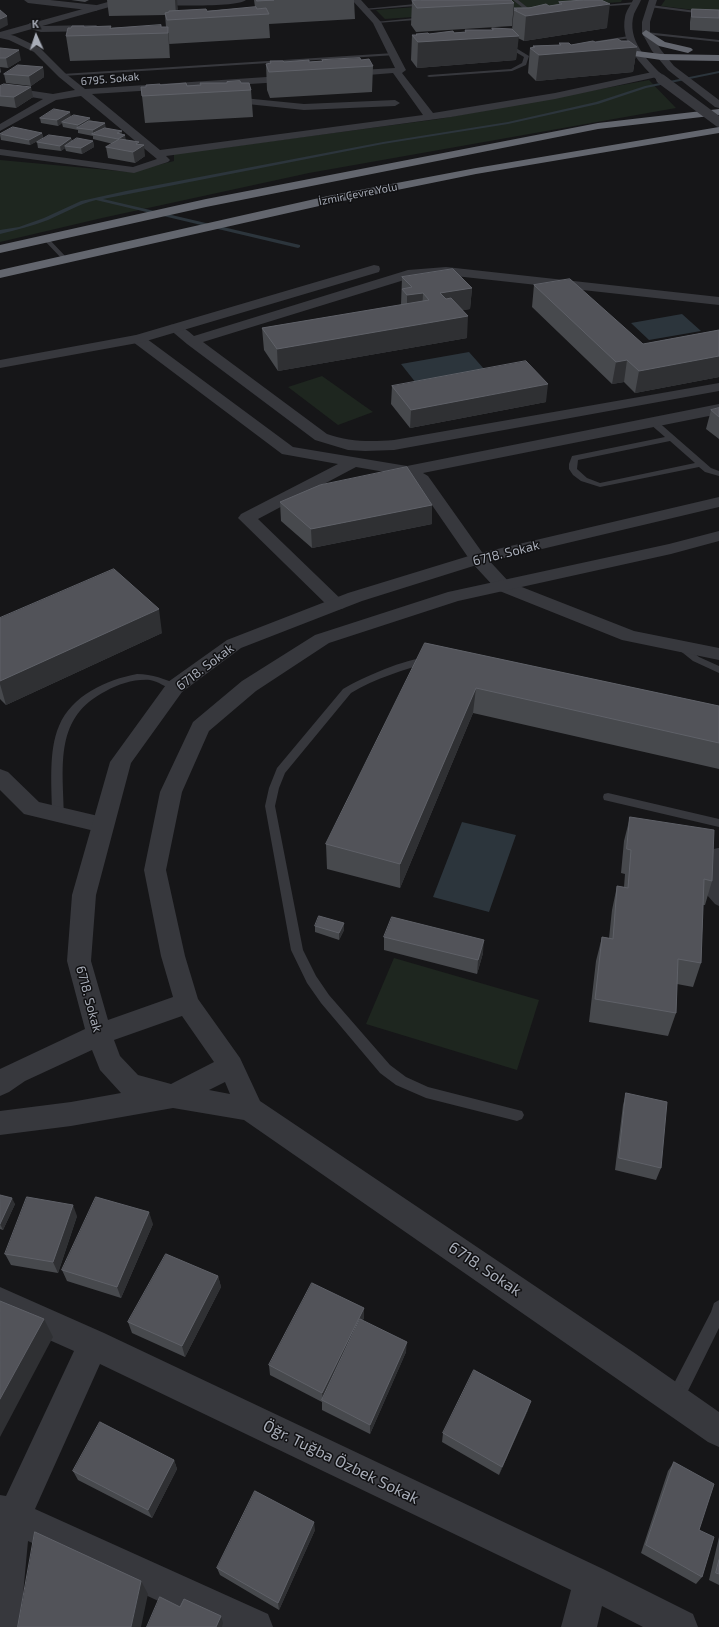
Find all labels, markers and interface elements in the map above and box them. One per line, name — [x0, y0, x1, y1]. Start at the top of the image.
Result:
north arrow — [16, 16, 56, 56]
text: K — [32, 17, 39, 30]
street label: 6795. Sokak — [80, 70, 140, 88]
street label: İzmir Çevre Yolu — [318, 180, 398, 208]
street label: 6718. Sokak — [471, 537, 541, 569]
street label: 6718. Sokak — [173, 640, 237, 694]
street label: 6718. Sokak — [73, 964, 105, 1034]
street label: 6718. Sokak — [445, 1238, 525, 1300]
street label: Öğr. Tuğba Özbek Sokak — [260, 1416, 422, 1508]

